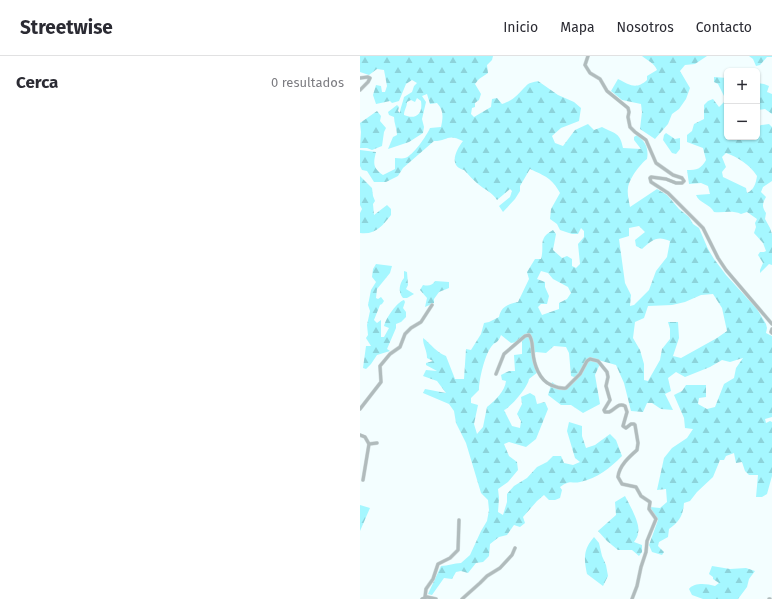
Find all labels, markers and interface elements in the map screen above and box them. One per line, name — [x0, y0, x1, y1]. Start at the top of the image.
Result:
text: Streetwise — [20, 16, 113, 39]
text: Inicio — [503, 19, 538, 36]
text: Mapa — [560, 19, 595, 36]
text: Nosotros — [617, 19, 674, 36]
text: Contacto — [696, 19, 752, 36]
map controls — [724, 68, 760, 140]
button: + — [724, 68, 760, 104]
text: Cerca — [16, 72, 58, 93]
text: 0 resultados — [271, 75, 344, 90]
button: − — [724, 104, 760, 140]

